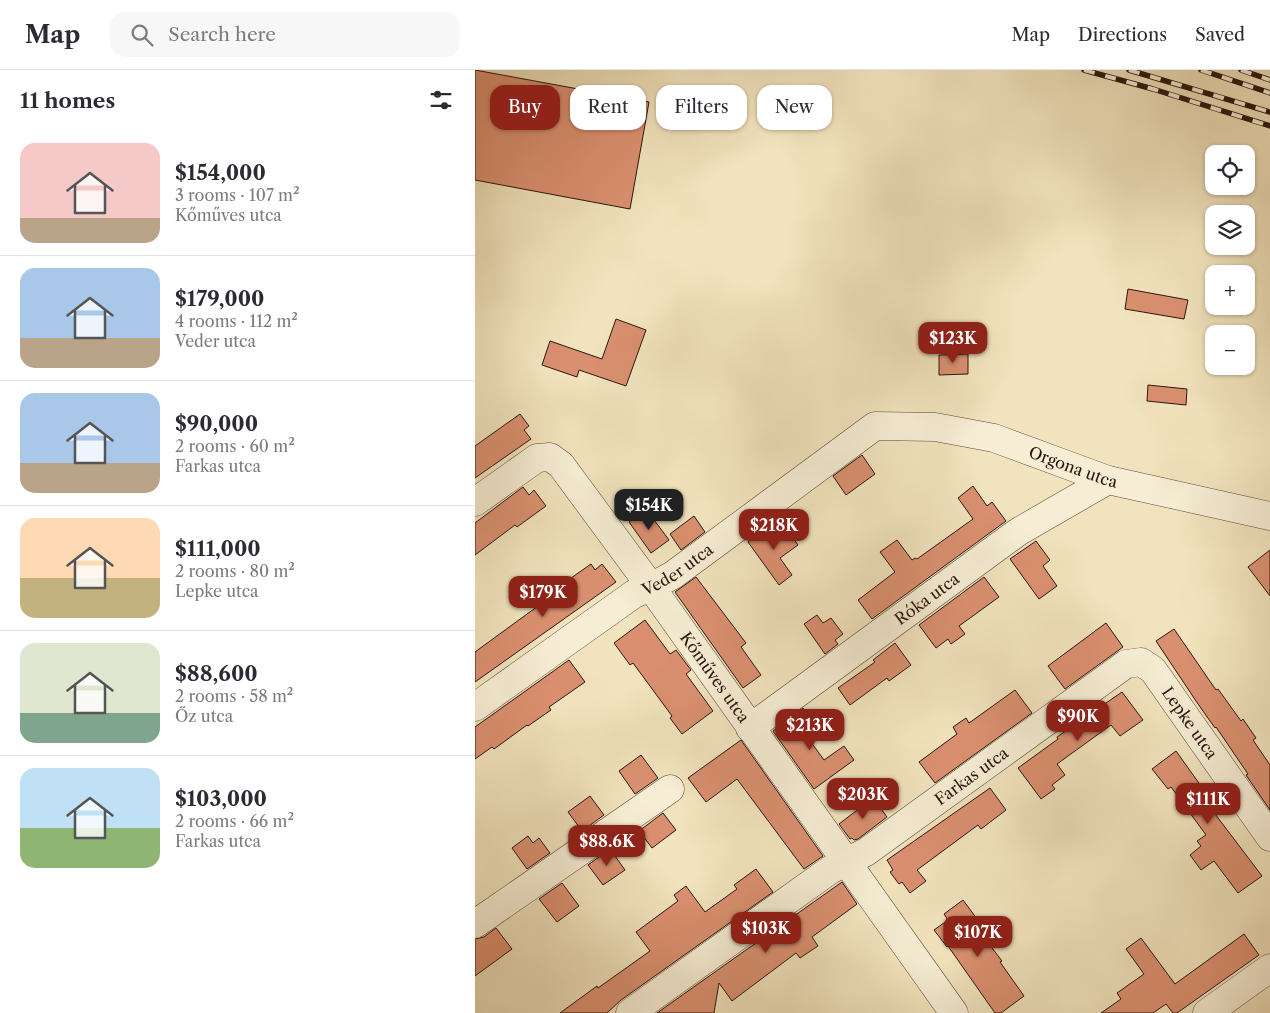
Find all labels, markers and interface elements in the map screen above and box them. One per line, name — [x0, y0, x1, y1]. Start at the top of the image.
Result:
search box — [110, 12, 460, 57]
text: Map — [25, 20, 80, 49]
icon: search — [128, 21, 156, 49]
text: Search here — [168, 23, 276, 46]
text: Map — [1011, 24, 1050, 46]
text: Directions — [1078, 24, 1167, 46]
text: Saved — [1195, 24, 1245, 46]
chip: Buy — [490, 85, 560, 130]
chip: Rent — [570, 85, 646, 130]
chip: Filters — [656, 85, 747, 130]
chip: New — [757, 85, 832, 130]
icon: filters — [427, 86, 455, 114]
text: 11 homes — [20, 88, 115, 113]
map controls — [1205, 145, 1255, 375]
button: locate — [1205, 145, 1255, 195]
text: $154,000 — [175, 160, 266, 185]
icon: home — [60, 163, 120, 223]
text: 3 rooms · 107 m² — [175, 185, 300, 205]
text: Kőműves utca — [175, 205, 282, 225]
button: layers — [1205, 205, 1255, 255]
button: + — [1205, 265, 1255, 315]
text: $179,000 — [175, 286, 264, 311]
icon: home — [60, 288, 120, 348]
text: 4 rooms · 112 m² — [175, 311, 298, 331]
pin: $123K — [918, 322, 988, 364]
button: − — [1205, 325, 1255, 375]
text: $123K — [929, 328, 977, 348]
text: Veder utca — [175, 331, 256, 351]
text: $90,000 — [175, 411, 258, 436]
icon: home — [60, 413, 120, 473]
text: 2 rooms · 60 m² — [175, 436, 295, 456]
street label: Orgona utca — [1026, 442, 1120, 492]
text: Farkas utca — [175, 456, 261, 476]
pin: $154K — [614, 488, 684, 531]
text: $154K — [625, 495, 673, 515]
pin: $218K — [739, 508, 809, 551]
text: $218K — [750, 515, 798, 535]
text: $111,000 — [175, 536, 261, 561]
icon: home — [60, 538, 120, 598]
street label: Veder utca — [638, 539, 717, 600]
text: 2 rooms · 80 m² — [175, 561, 295, 581]
street label: Róka utca — [891, 568, 963, 629]
pin: $179K — [508, 576, 578, 618]
text: Lepke utca — [175, 581, 259, 601]
text: $179K — [520, 582, 566, 602]
street label: Kőműves utca — [676, 628, 755, 727]
text: $88,600 — [175, 661, 258, 686]
icon: home — [60, 663, 120, 723]
street label: Lepke utca — [1158, 683, 1222, 763]
text: 2 rooms · 58 m² — [175, 686, 293, 706]
pin: $90K — [1048, 700, 1108, 742]
text: Őz utca — [175, 706, 233, 726]
text: $90K — [1057, 706, 1099, 726]
pin: $213K — [775, 708, 845, 751]
text: $213K — [786, 715, 834, 735]
street label: Farkas utca — [931, 742, 1012, 809]
pin: $203K — [828, 778, 898, 820]
pin: $111K — [1173, 782, 1243, 825]
text: $203K — [838, 784, 888, 804]
text: $103,000 — [175, 786, 267, 811]
icon: home — [60, 788, 120, 848]
text: $111K — [1186, 789, 1230, 809]
text: 2 rooms · 66 m² — [175, 811, 294, 831]
pin: $88.6K — [566, 824, 648, 867]
text: Farkas utca — [175, 831, 261, 851]
text: $88.6K — [579, 831, 635, 851]
pin: $103K — [731, 912, 801, 954]
pin: $107K — [943, 916, 1013, 958]
text: $103K — [742, 918, 790, 938]
text: $107K — [954, 922, 1002, 942]

